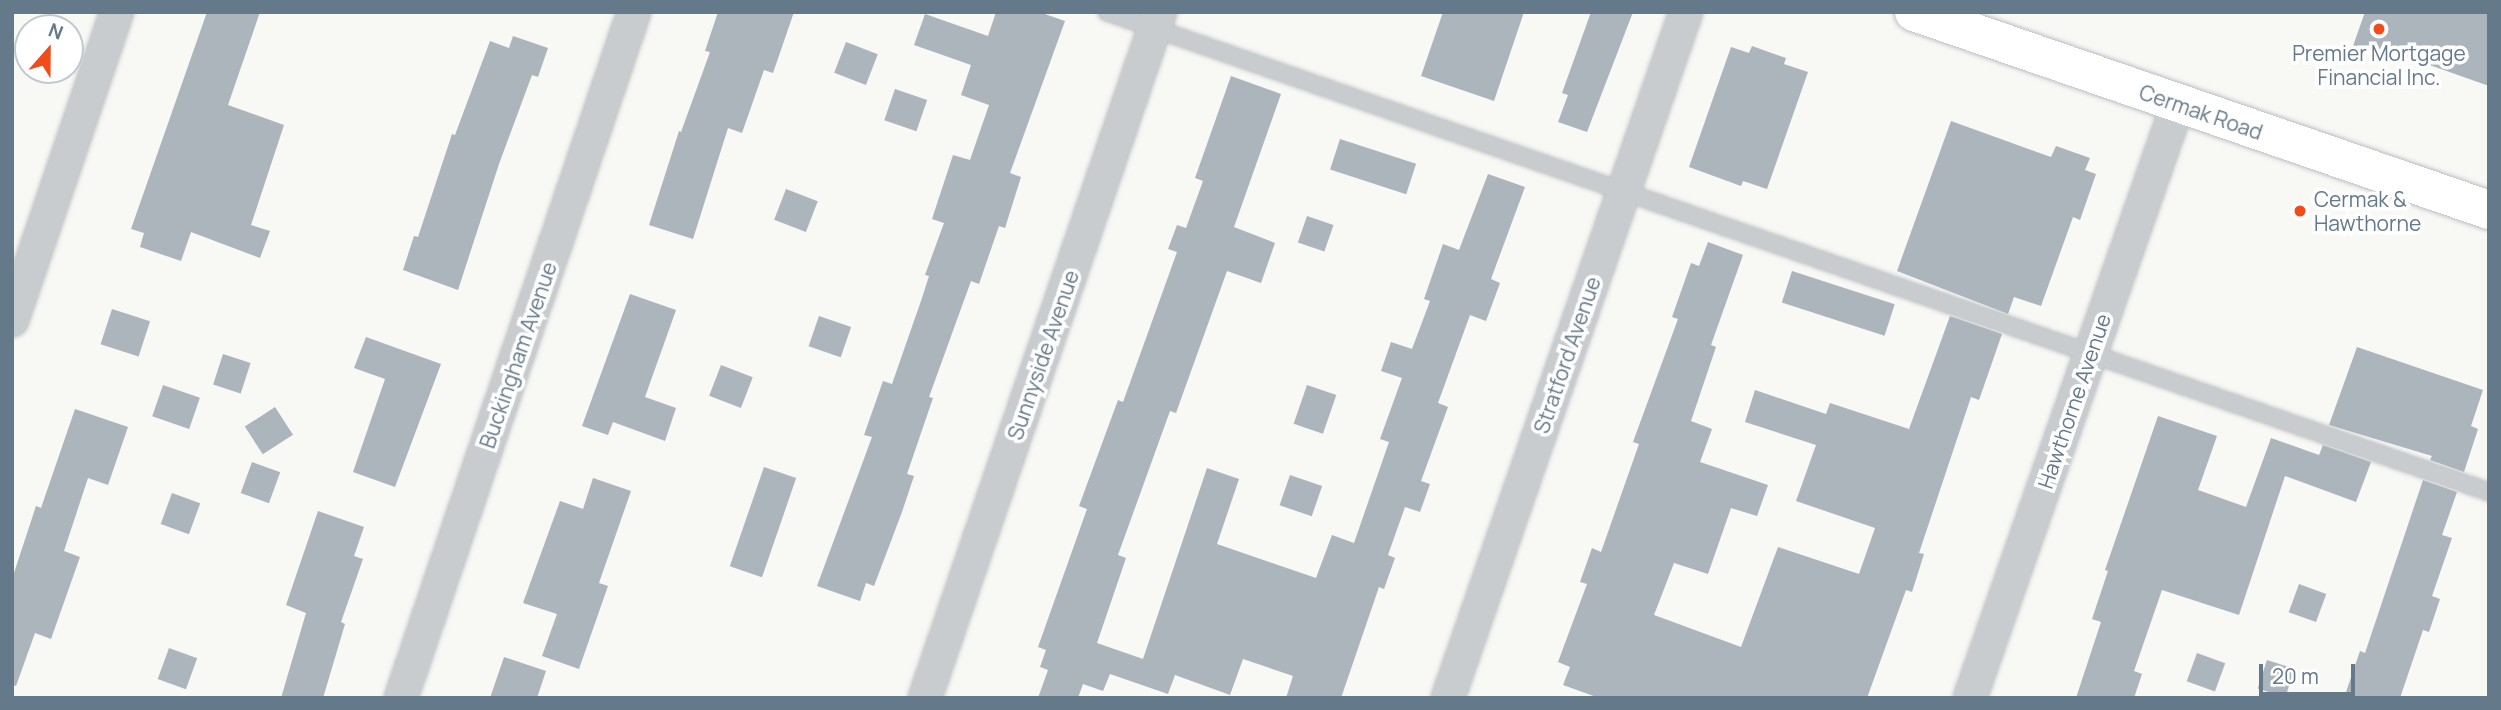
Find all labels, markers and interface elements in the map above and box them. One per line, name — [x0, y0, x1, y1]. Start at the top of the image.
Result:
north arrow — [14, 14, 84, 84]
text: N — [45, 17, 67, 46]
marker: Premier Mortgage Financial Inc. — [2371, 21, 2387, 37]
place label: Premier Mortgage Financial Inc. — [2292, 40, 2466, 90]
street label: Cermak Road — [2136, 79, 2266, 145]
place label: Cermak & Hawthorne — [2314, 186, 2421, 236]
marker: Cermak & Hawthorne — [2292, 203, 2308, 219]
street label: Buckingham Avenue — [474, 259, 562, 451]
street label: Sunnyside Avenue — [1002, 267, 1084, 443]
street label: Stratford Avenue — [1528, 273, 1606, 437]
street label: Hawthorne Avenue — [2032, 310, 2116, 492]
scale bar — [2263, 650, 2359, 694]
text: 20 m — [2272, 662, 2319, 690]

